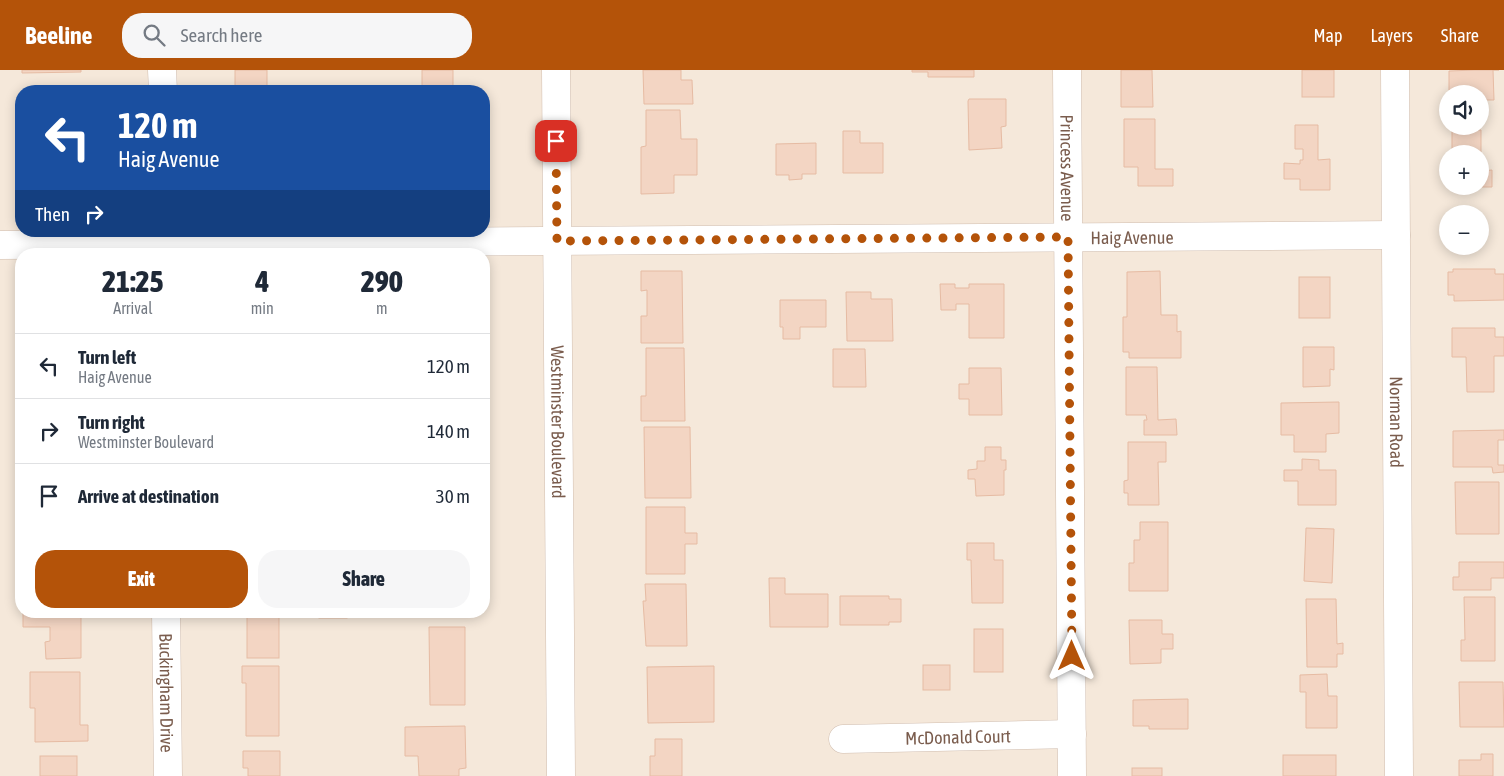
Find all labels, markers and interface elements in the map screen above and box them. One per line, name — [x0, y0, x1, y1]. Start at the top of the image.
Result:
search box — [122, 13, 472, 58]
icon: search — [140, 21, 168, 49]
text: Beeline — [25, 22, 92, 49]
text: Search here — [180, 24, 262, 46]
text: Map — [1313, 25, 1342, 46]
text: Layers — [1370, 25, 1413, 46]
text: Share — [1441, 25, 1479, 46]
map controls — [1439, 85, 1489, 255]
button: sound — [1439, 85, 1489, 135]
icon: left — [35, 105, 100, 170]
text: 120 m — [118, 105, 197, 145]
street label: Princess Avenue — [1057, 114, 1079, 222]
pin — [535, 120, 577, 162]
icon: arrive — [542, 127, 570, 155]
button: + — [1439, 145, 1489, 195]
text: Haig Avenue — [118, 146, 219, 172]
icon: right — [80, 200, 108, 228]
text: Then — [35, 203, 70, 225]
button: − — [1439, 205, 1489, 255]
street label: Haig Avenue — [1090, 226, 1174, 248]
text: 21:25 — [102, 264, 164, 298]
text: 4 — [255, 264, 269, 298]
text: 290 — [361, 264, 403, 298]
text: Arrival — [113, 299, 152, 317]
text: min — [251, 299, 274, 317]
text: m — [376, 299, 388, 317]
street label: Westminster Boulevard — [547, 345, 570, 499]
text: Turn left — [78, 346, 136, 368]
icon: left — [35, 352, 63, 380]
text: 120 m — [427, 355, 470, 377]
text: Haig Avenue — [78, 368, 152, 386]
street label: Norman Road — [1386, 376, 1408, 468]
text: Turn right — [78, 411, 145, 433]
icon: right — [35, 417, 63, 445]
text: 140 m — [427, 420, 470, 442]
text: Westminster Boulevard — [78, 433, 214, 451]
icon: arrive — [35, 482, 63, 510]
text: Arrive at destination — [78, 485, 219, 507]
text: 30 m — [436, 485, 470, 507]
button: Exit — [35, 550, 248, 608]
button: Share — [258, 550, 470, 608]
position arrow — [1045, 629, 1097, 681]
street label: Buckingham Drive — [156, 633, 178, 753]
street label: McDonald Court — [905, 725, 1011, 748]

